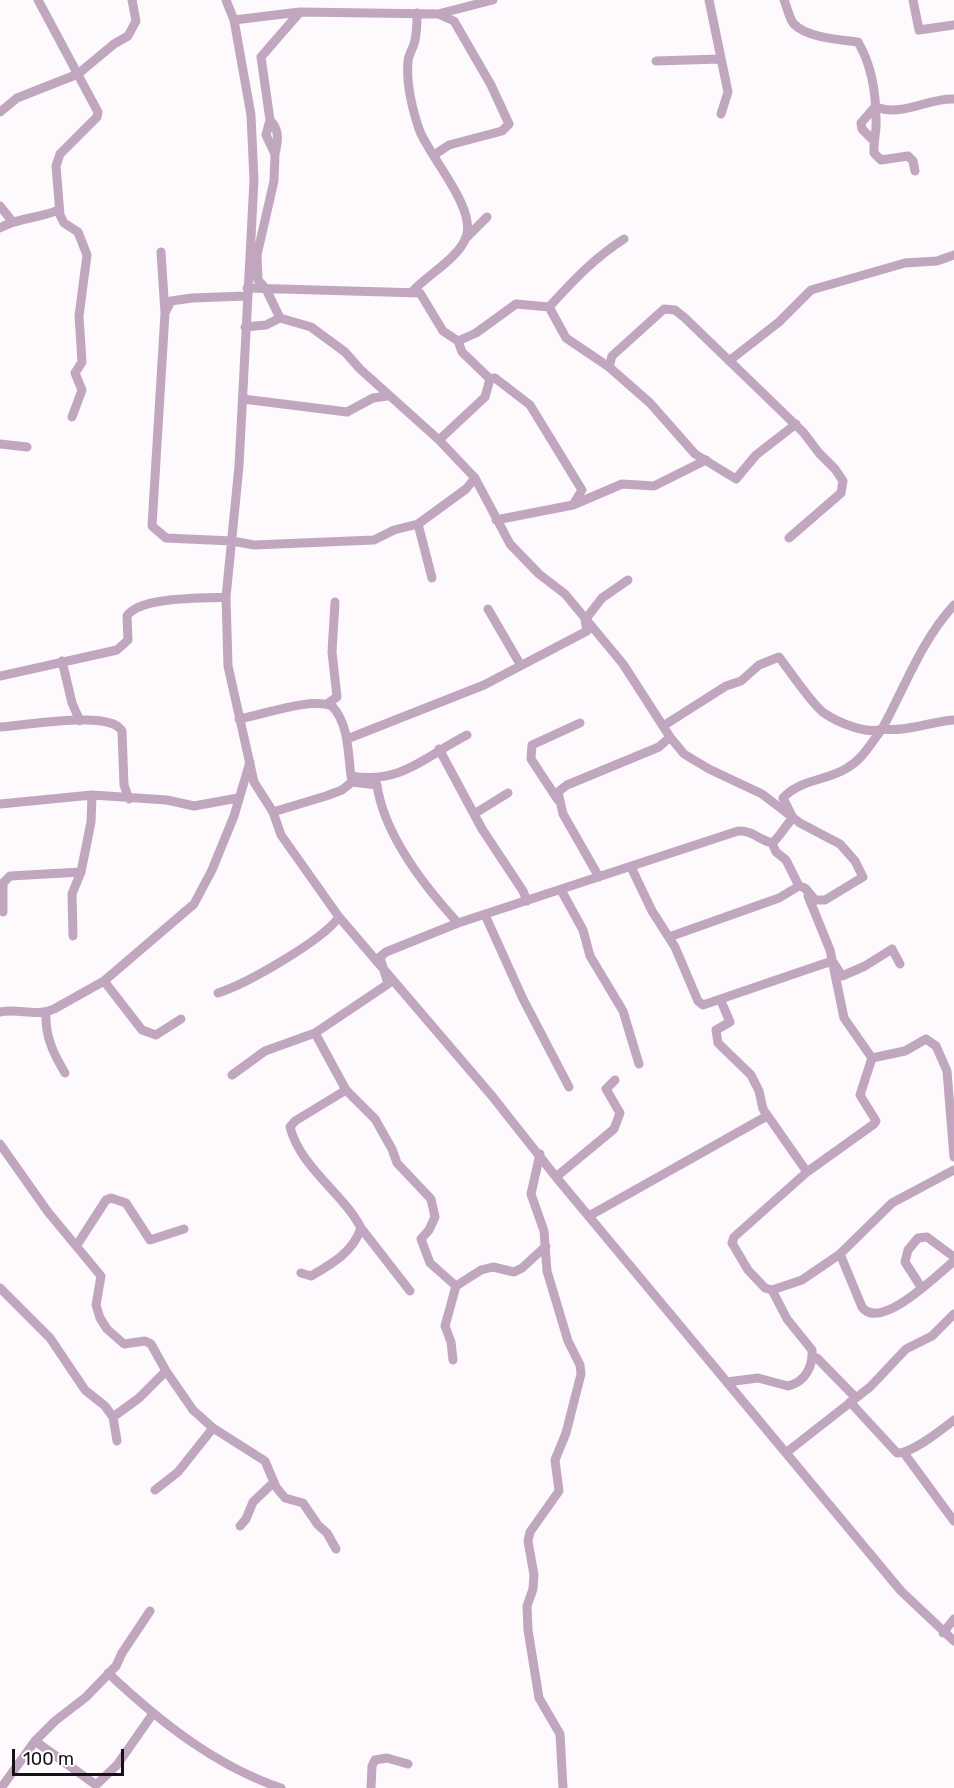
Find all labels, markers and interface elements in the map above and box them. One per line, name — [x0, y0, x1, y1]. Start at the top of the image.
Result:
scale bar — [15, 1737, 128, 1775]
text: 100 m — [23, 1748, 74, 1770]

